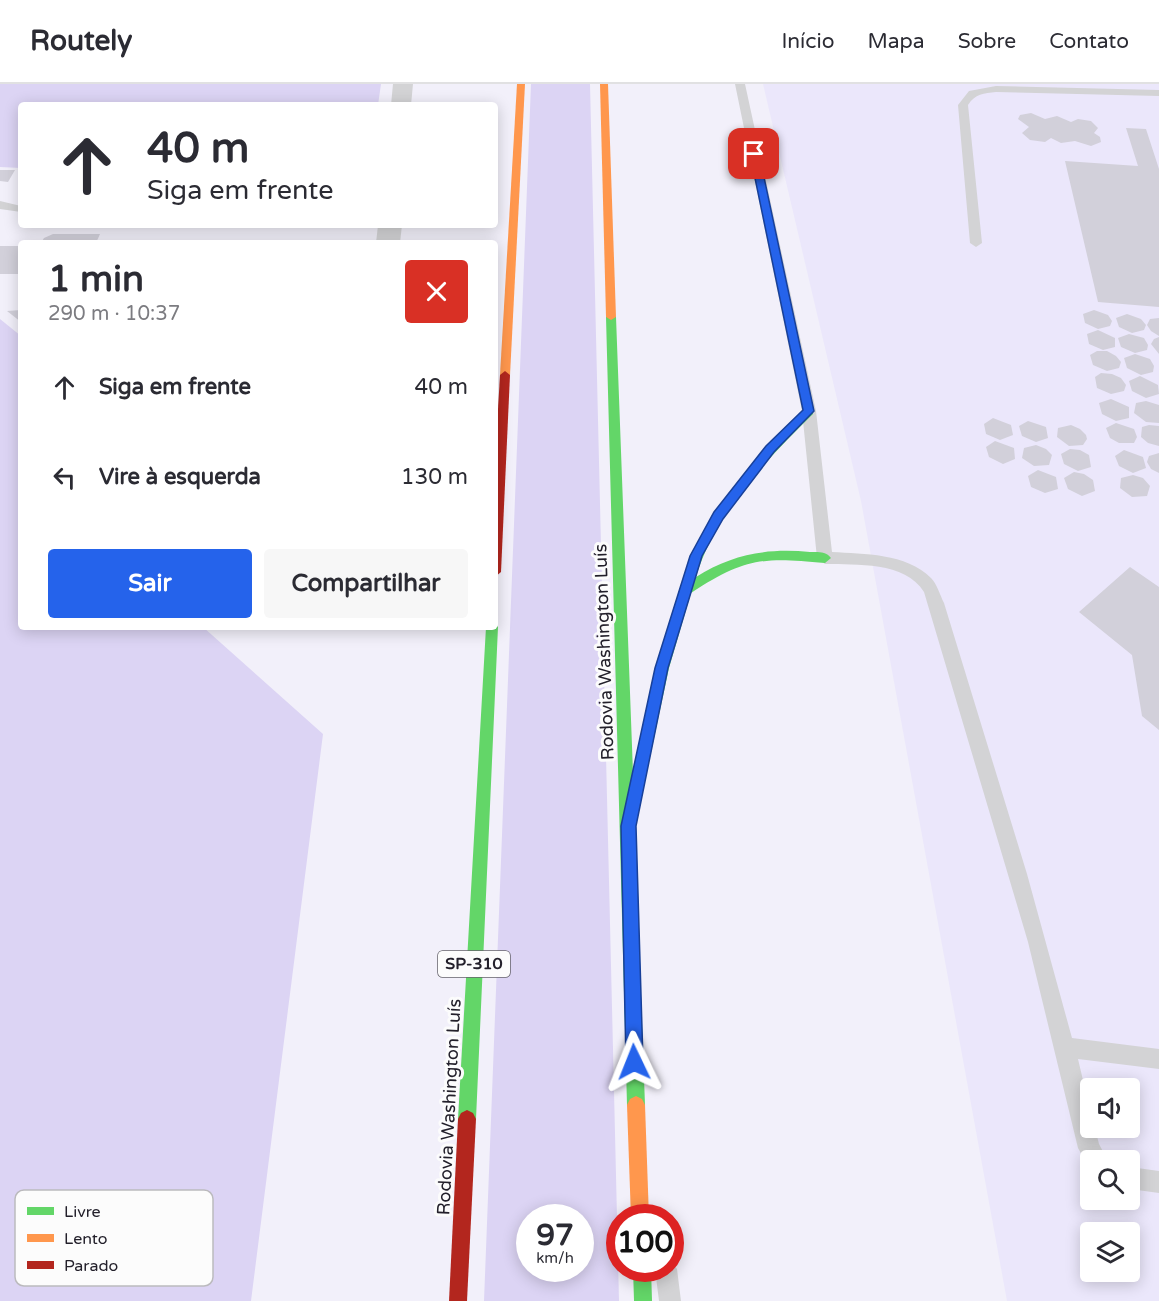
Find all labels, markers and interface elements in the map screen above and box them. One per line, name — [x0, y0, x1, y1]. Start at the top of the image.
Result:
text: Routely — [30, 24, 132, 58]
text: Início — [782, 29, 834, 54]
text: Mapa — [867, 29, 925, 54]
text: Sobre — [958, 29, 1016, 54]
text: Contato — [1049, 29, 1129, 54]
text: 40 m — [147, 123, 249, 174]
icon: ahead — [48, 126, 126, 204]
pin — [728, 128, 779, 179]
icon: arrive — [737, 137, 770, 170]
text: Siga em frente — [147, 174, 334, 207]
text: 1 min — [48, 258, 144, 301]
button: close — [405, 260, 468, 323]
text: 290 m · 10:37 — [48, 302, 180, 326]
icon: ahead — [48, 371, 81, 404]
text: Siga em frente — [99, 374, 251, 400]
text: 40 m — [414, 374, 468, 400]
icon: left — [48, 461, 81, 494]
text: Vire à esquerda — [99, 464, 261, 490]
text: 130 m — [401, 464, 468, 490]
street label: Rodovia Washington Luís — [589, 543, 619, 761]
button: Sair — [48, 549, 252, 618]
button: Compartilhar — [264, 549, 468, 618]
road number: SP-310 — [438, 951, 510, 977]
street label: Rodovia Washington Luís — [432, 998, 466, 1216]
position arrow — [602, 1030, 666, 1094]
map controls — [1080, 1078, 1140, 1282]
button: sound — [1080, 1078, 1140, 1138]
button: search — [1080, 1150, 1140, 1210]
legend — [15, 1190, 213, 1286]
text: Livre — [64, 1202, 101, 1222]
speed limit sign: 100 — [606, 1204, 684, 1282]
text: 97 — [536, 1217, 574, 1254]
button: layers — [1080, 1222, 1140, 1282]
text: Lento — [64, 1229, 108, 1249]
text: km/h — [536, 1249, 574, 1267]
text: Parado — [64, 1256, 118, 1276]

